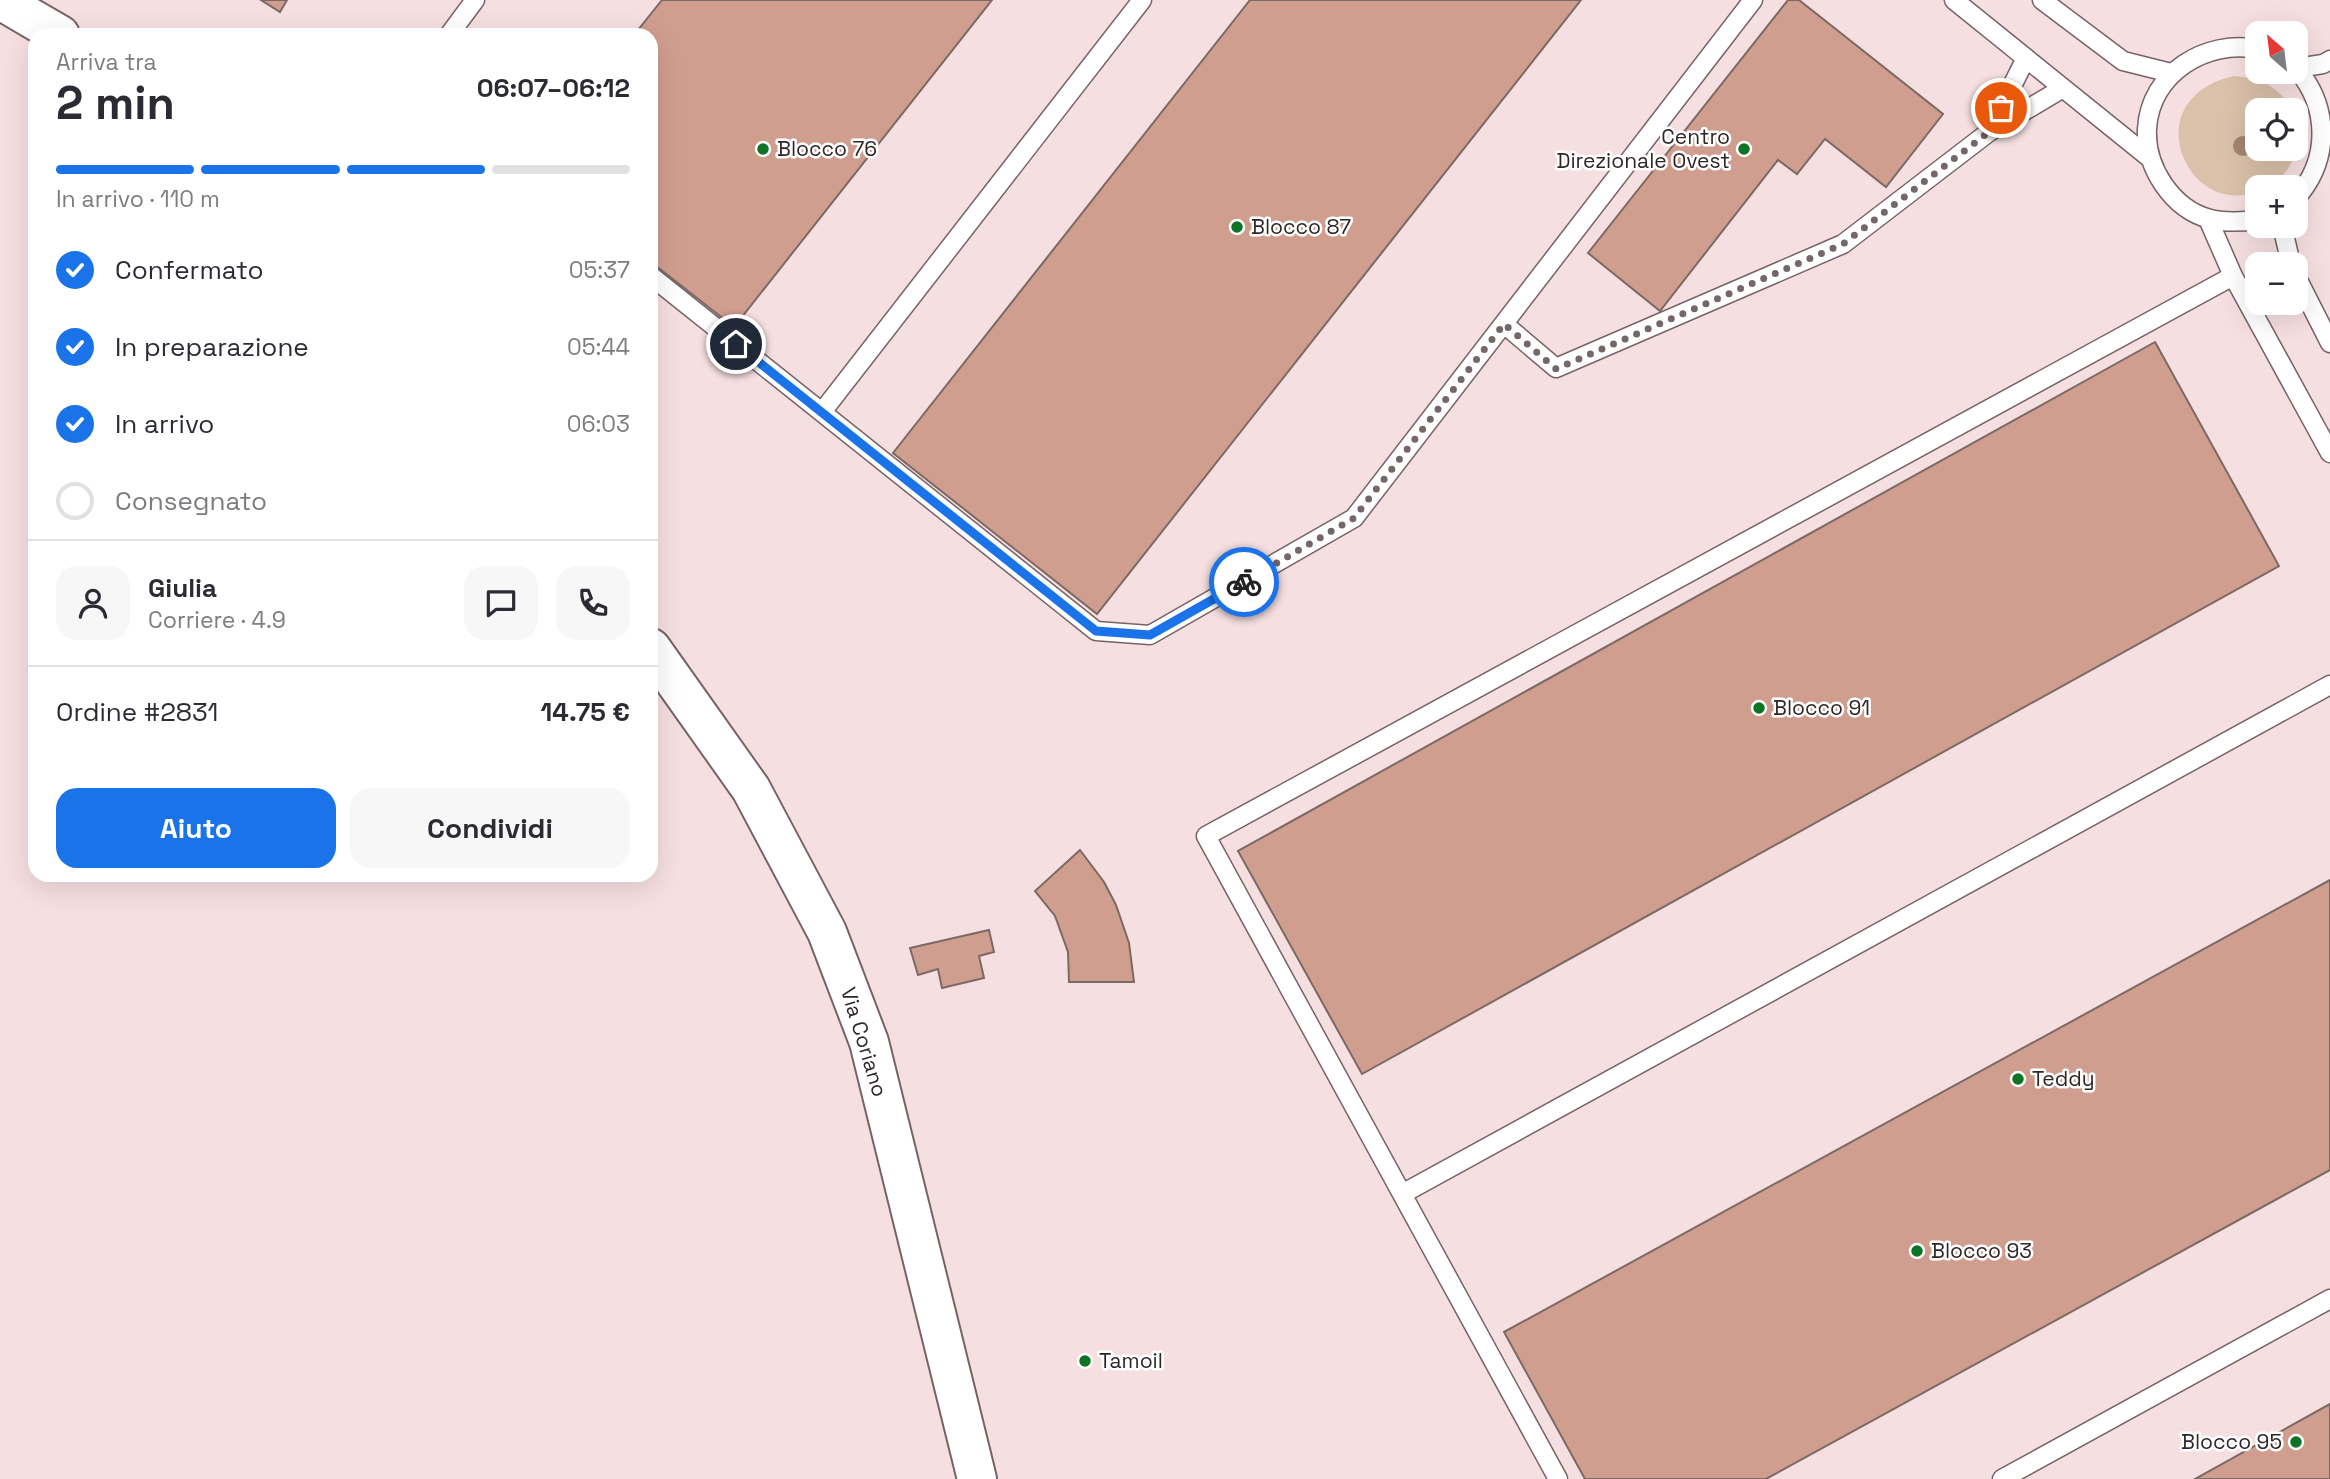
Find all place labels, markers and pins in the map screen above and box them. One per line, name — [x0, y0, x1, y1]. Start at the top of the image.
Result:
pin — [1971, 78, 2031, 138]
place label: Centro Direzionale Ovest — [1556, 123, 1730, 174]
place label: Blocco 76 — [777, 135, 877, 162]
marker: Blocco 76 — [755, 141, 771, 157]
marker: Centro Direzionale Ovest — [1736, 141, 1752, 157]
place label: Blocco 87 — [1251, 213, 1351, 240]
marker: Blocco 87 — [1229, 219, 1245, 235]
pin — [706, 314, 766, 374]
place label: Blocco 91 — [1773, 694, 1870, 721]
marker: Blocco 91 — [1751, 700, 1767, 716]
place label: Teddy — [2032, 1065, 2095, 1092]
marker: Teddy — [2010, 1071, 2026, 1087]
place label: Blocco 93 — [1931, 1237, 2032, 1264]
marker: Blocco 93 — [1909, 1243, 1925, 1259]
place label: Tamoil — [1099, 1347, 1163, 1374]
marker: Tamoil — [1077, 1353, 1093, 1369]
place label: Blocco 95 — [2181, 1428, 2282, 1455]
marker: Blocco 95 — [2288, 1434, 2304, 1450]

